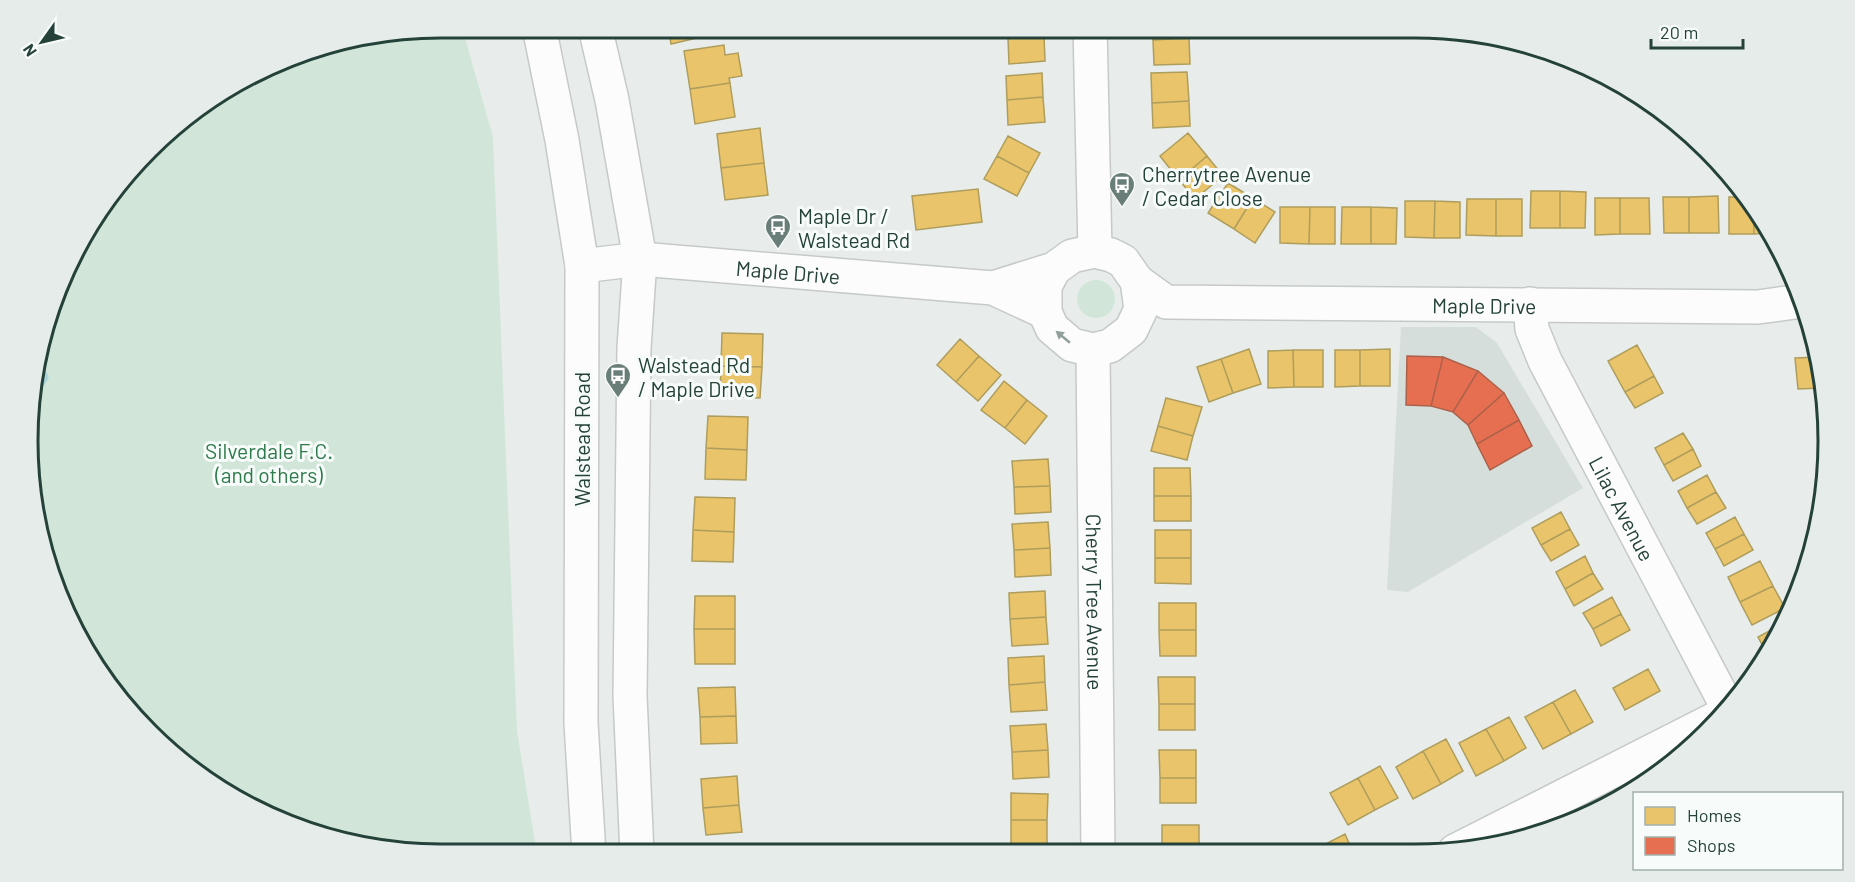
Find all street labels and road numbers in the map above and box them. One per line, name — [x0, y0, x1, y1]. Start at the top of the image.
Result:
street label: Maple Drive — [735, 254, 841, 288]
street label: Maple Drive — [1432, 292, 1536, 318]
street label: Walstead Road — [569, 372, 594, 506]
street label: Lilac Avenue — [1585, 452, 1660, 565]
street label: Cherry Tree Avenue — [1082, 514, 1109, 690]

